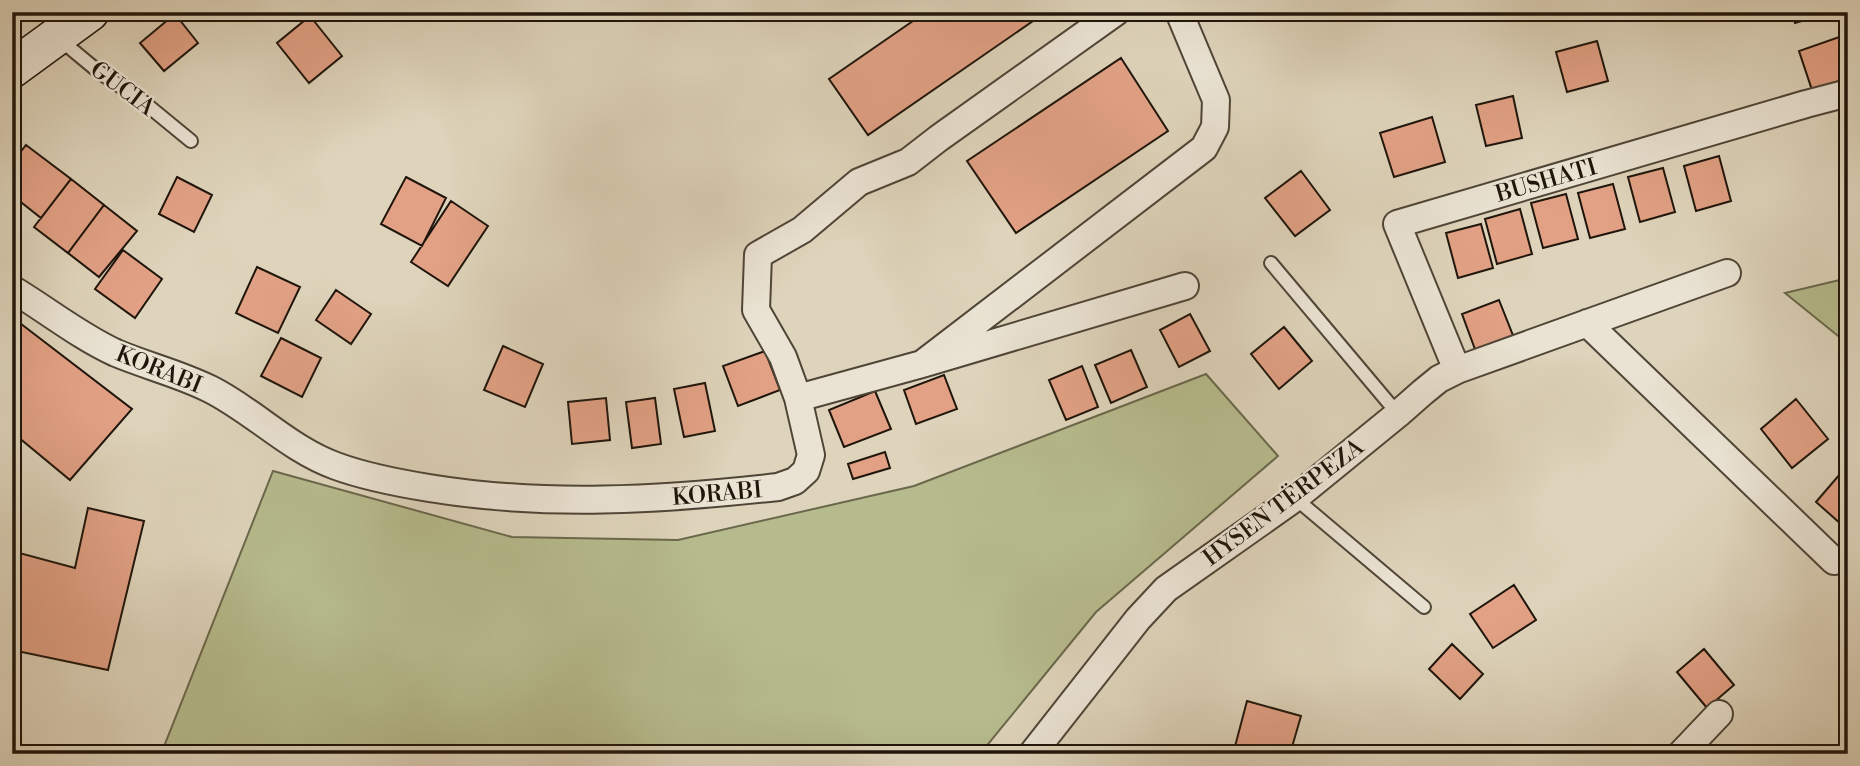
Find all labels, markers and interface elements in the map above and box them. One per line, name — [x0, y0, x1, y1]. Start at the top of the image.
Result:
street label: GUCIA — [85, 55, 161, 123]
street label: BUSHATI — [1492, 153, 1600, 209]
street label: KORABI — [112, 340, 206, 400]
street label: HYSEN TËRPEZA — [1197, 431, 1370, 572]
street label: KORABI — [671, 476, 763, 512]

